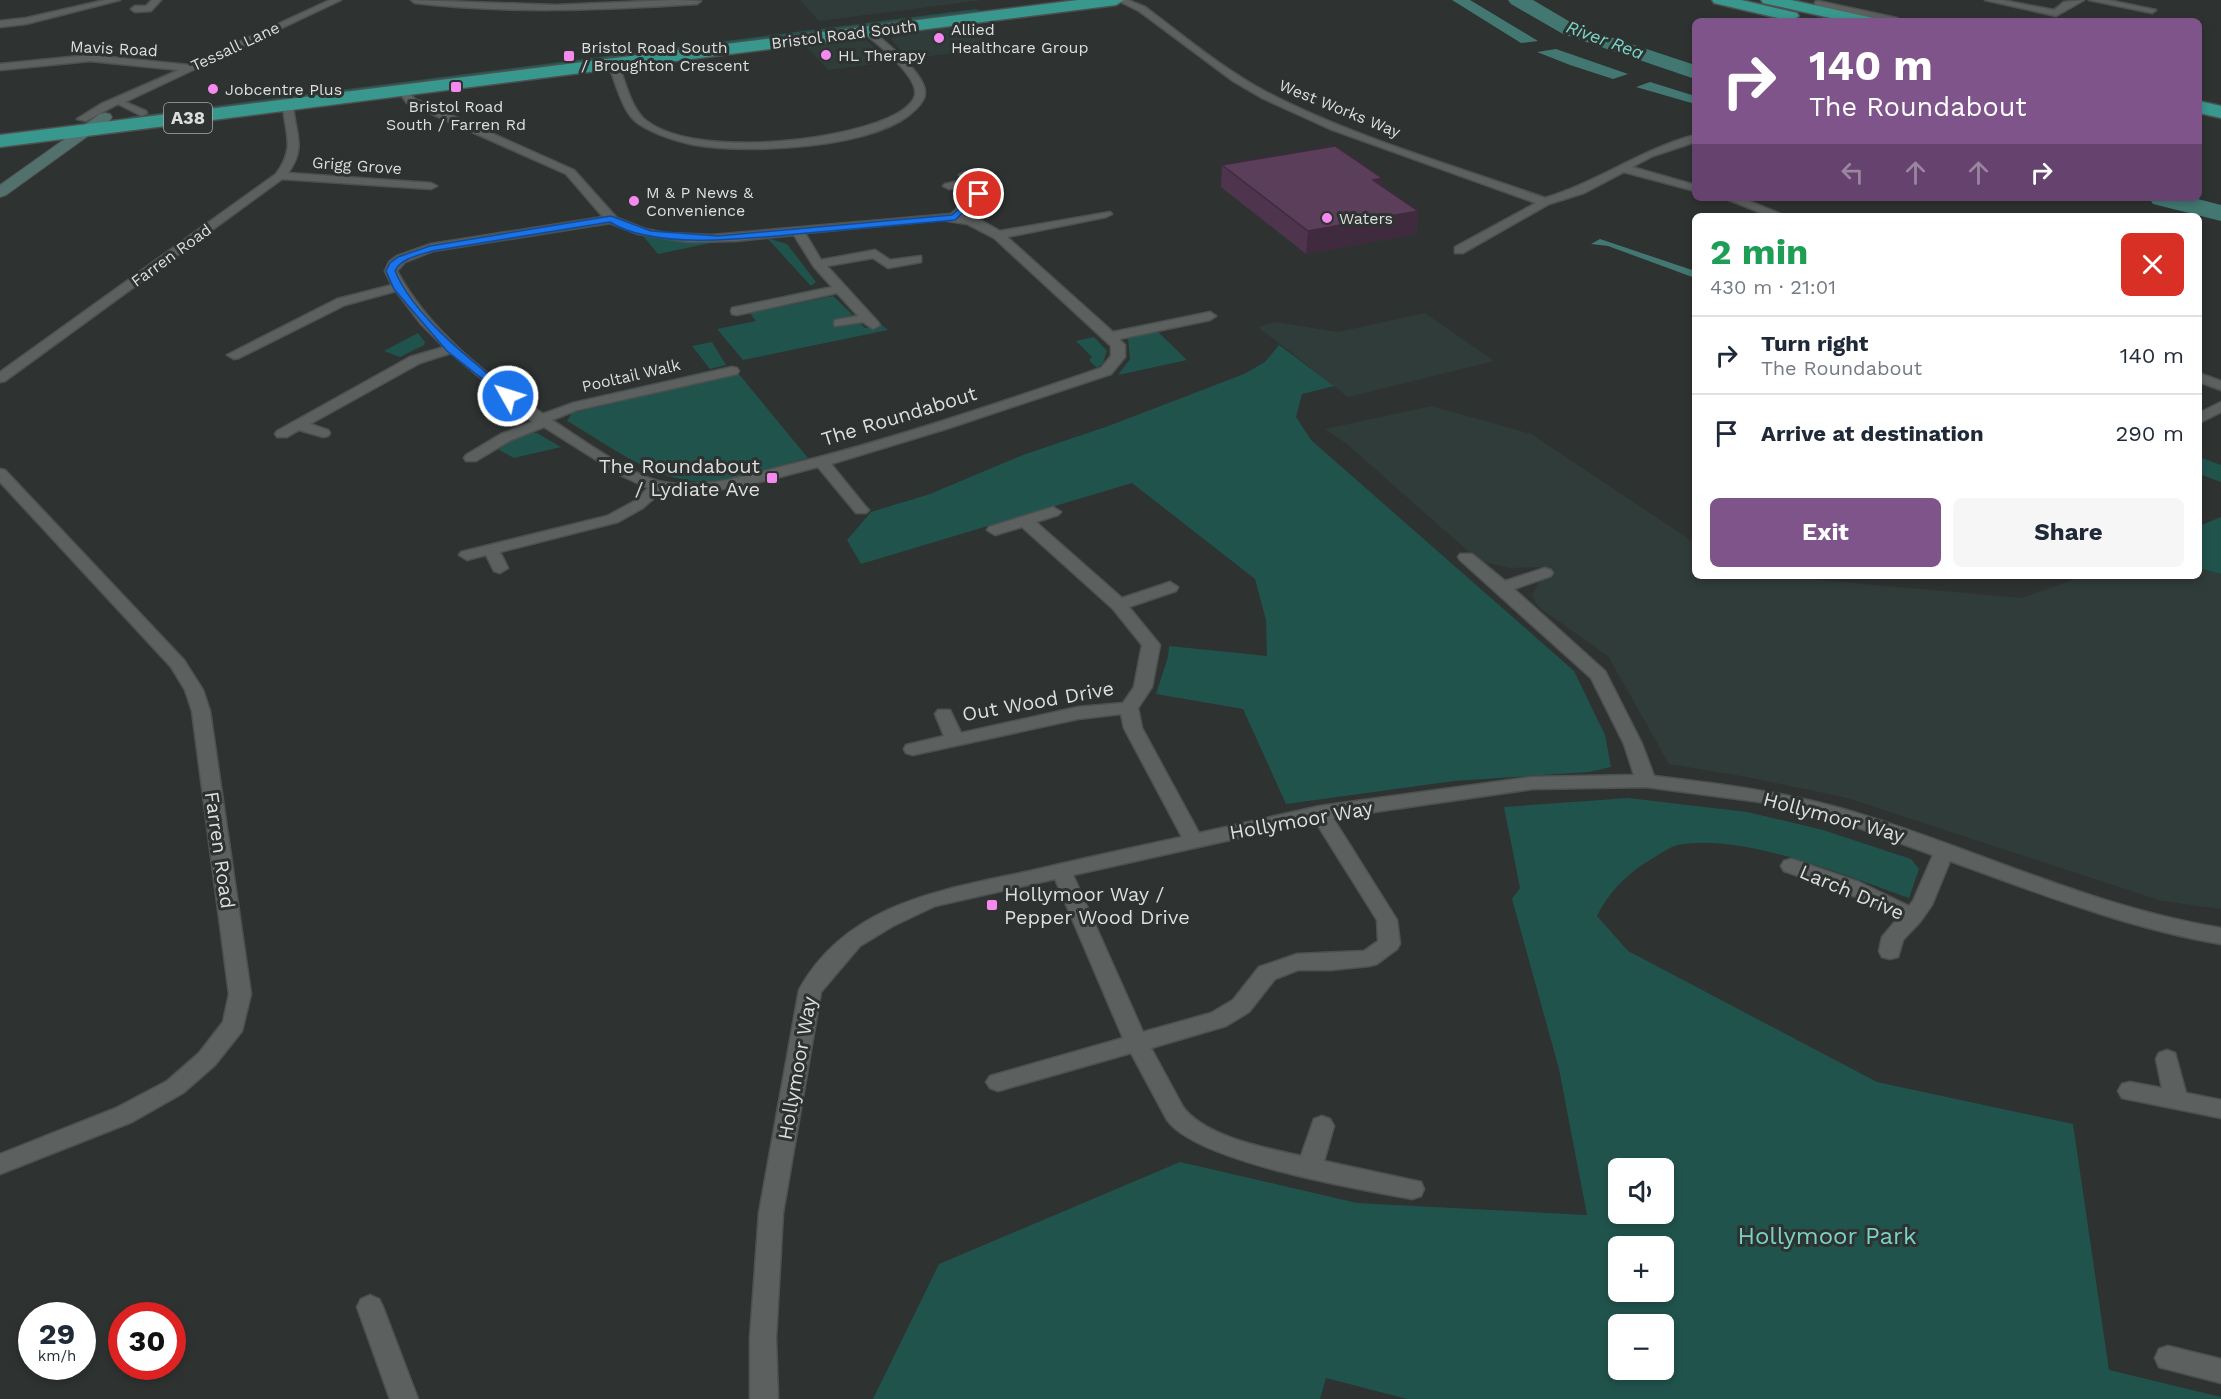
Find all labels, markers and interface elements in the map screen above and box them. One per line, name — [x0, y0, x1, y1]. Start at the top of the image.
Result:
street label: Bristol Road South — [770, 16, 918, 53]
water label: River Rea — [1564, 16, 1647, 63]
street label: Tessall Lane — [188, 18, 283, 75]
place label: Allied Healthcare Group — [951, 20, 1088, 57]
marker: Allied Healthcare Group — [932, 31, 946, 45]
street label: Mavis Road — [70, 37, 158, 60]
place label: Bristol Road South / Broughton Crescent — [581, 38, 750, 75]
text: 140 m — [1809, 41, 1933, 90]
icon: right — [1710, 42, 1788, 120]
place label: HL Therapy — [838, 46, 927, 65]
marker: HL Therapy — [819, 48, 833, 62]
marker: Bristol Road South / Broughton Crescent — [562, 49, 576, 63]
street label: West Works Way — [1276, 75, 1404, 142]
place label: Jobcentre Plus — [225, 80, 342, 99]
marker: Bristol Road South / Farren Rd — [449, 80, 463, 94]
marker: Jobcentre Plus — [206, 82, 220, 96]
text: The Roundabout — [1809, 91, 2027, 123]
place label: Bristol Road South / Farren Rd — [386, 97, 526, 134]
road number: A38 — [164, 103, 212, 133]
street label: Grigg Grove — [311, 153, 402, 178]
icon: left — [1836, 156, 1869, 189]
icon: ahead — [1899, 156, 1932, 189]
icon: ahead — [1962, 156, 1995, 189]
icon: right — [2025, 156, 2058, 189]
pin — [953, 168, 1004, 219]
icon: arrive — [962, 177, 995, 210]
place label: M & P News & Convenience — [646, 183, 754, 220]
marker: M & P News & Convenience — [627, 194, 641, 208]
place label: Waters — [1339, 209, 1393, 228]
marker: Waters — [1320, 211, 1334, 225]
street label: Farren Road — [128, 220, 215, 291]
text: 2 min — [1710, 231, 1808, 273]
button: close — [2121, 233, 2184, 296]
text: 430 m · 21:01 — [1710, 275, 1836, 299]
text: Turn right — [1761, 331, 1868, 356]
icon: right — [1710, 339, 1743, 372]
text: 140 m — [2120, 343, 2184, 368]
street label: Pooltail Walk — [580, 355, 682, 396]
text: The Roundabout — [1761, 356, 1922, 380]
position arrow — [476, 364, 540, 428]
street label: The Roundabout — [818, 381, 980, 451]
icon: arrive — [1710, 417, 1743, 450]
text: Arrive at destination — [1761, 421, 1984, 446]
text: 290 m — [2115, 421, 2184, 446]
place label: The Roundabout / Lydiate Ave — [599, 454, 761, 501]
marker: The Roundabout / Lydiate Ave — [765, 471, 779, 485]
button: Exit — [1710, 498, 1941, 567]
button: Share — [1953, 498, 2184, 567]
street label: Out Wood Drive — [960, 676, 1116, 726]
street label: Hollymoor Way — [1761, 787, 1908, 848]
street label: Farren Road — [200, 790, 240, 910]
street label: Hollymoor Way — [1227, 795, 1375, 844]
street label: Larch Drive — [1796, 859, 1908, 925]
place label: Hollymoor Way / Pepper Wood Drive — [1004, 882, 1190, 929]
marker: Hollymoor Way / Pepper Wood Drive — [985, 898, 999, 912]
street label: Hollymoor Way — [773, 994, 822, 1142]
map controls — [1608, 1158, 1674, 1380]
button: sound — [1608, 1158, 1674, 1224]
park label: Hollymoor Park — [1737, 1222, 1917, 1250]
button: + — [1608, 1236, 1674, 1302]
speed limit sign: 30 — [108, 1302, 186, 1380]
button: − — [1608, 1314, 1674, 1380]
text: 29 — [39, 1316, 75, 1351]
text: km/h — [38, 1347, 76, 1365]

